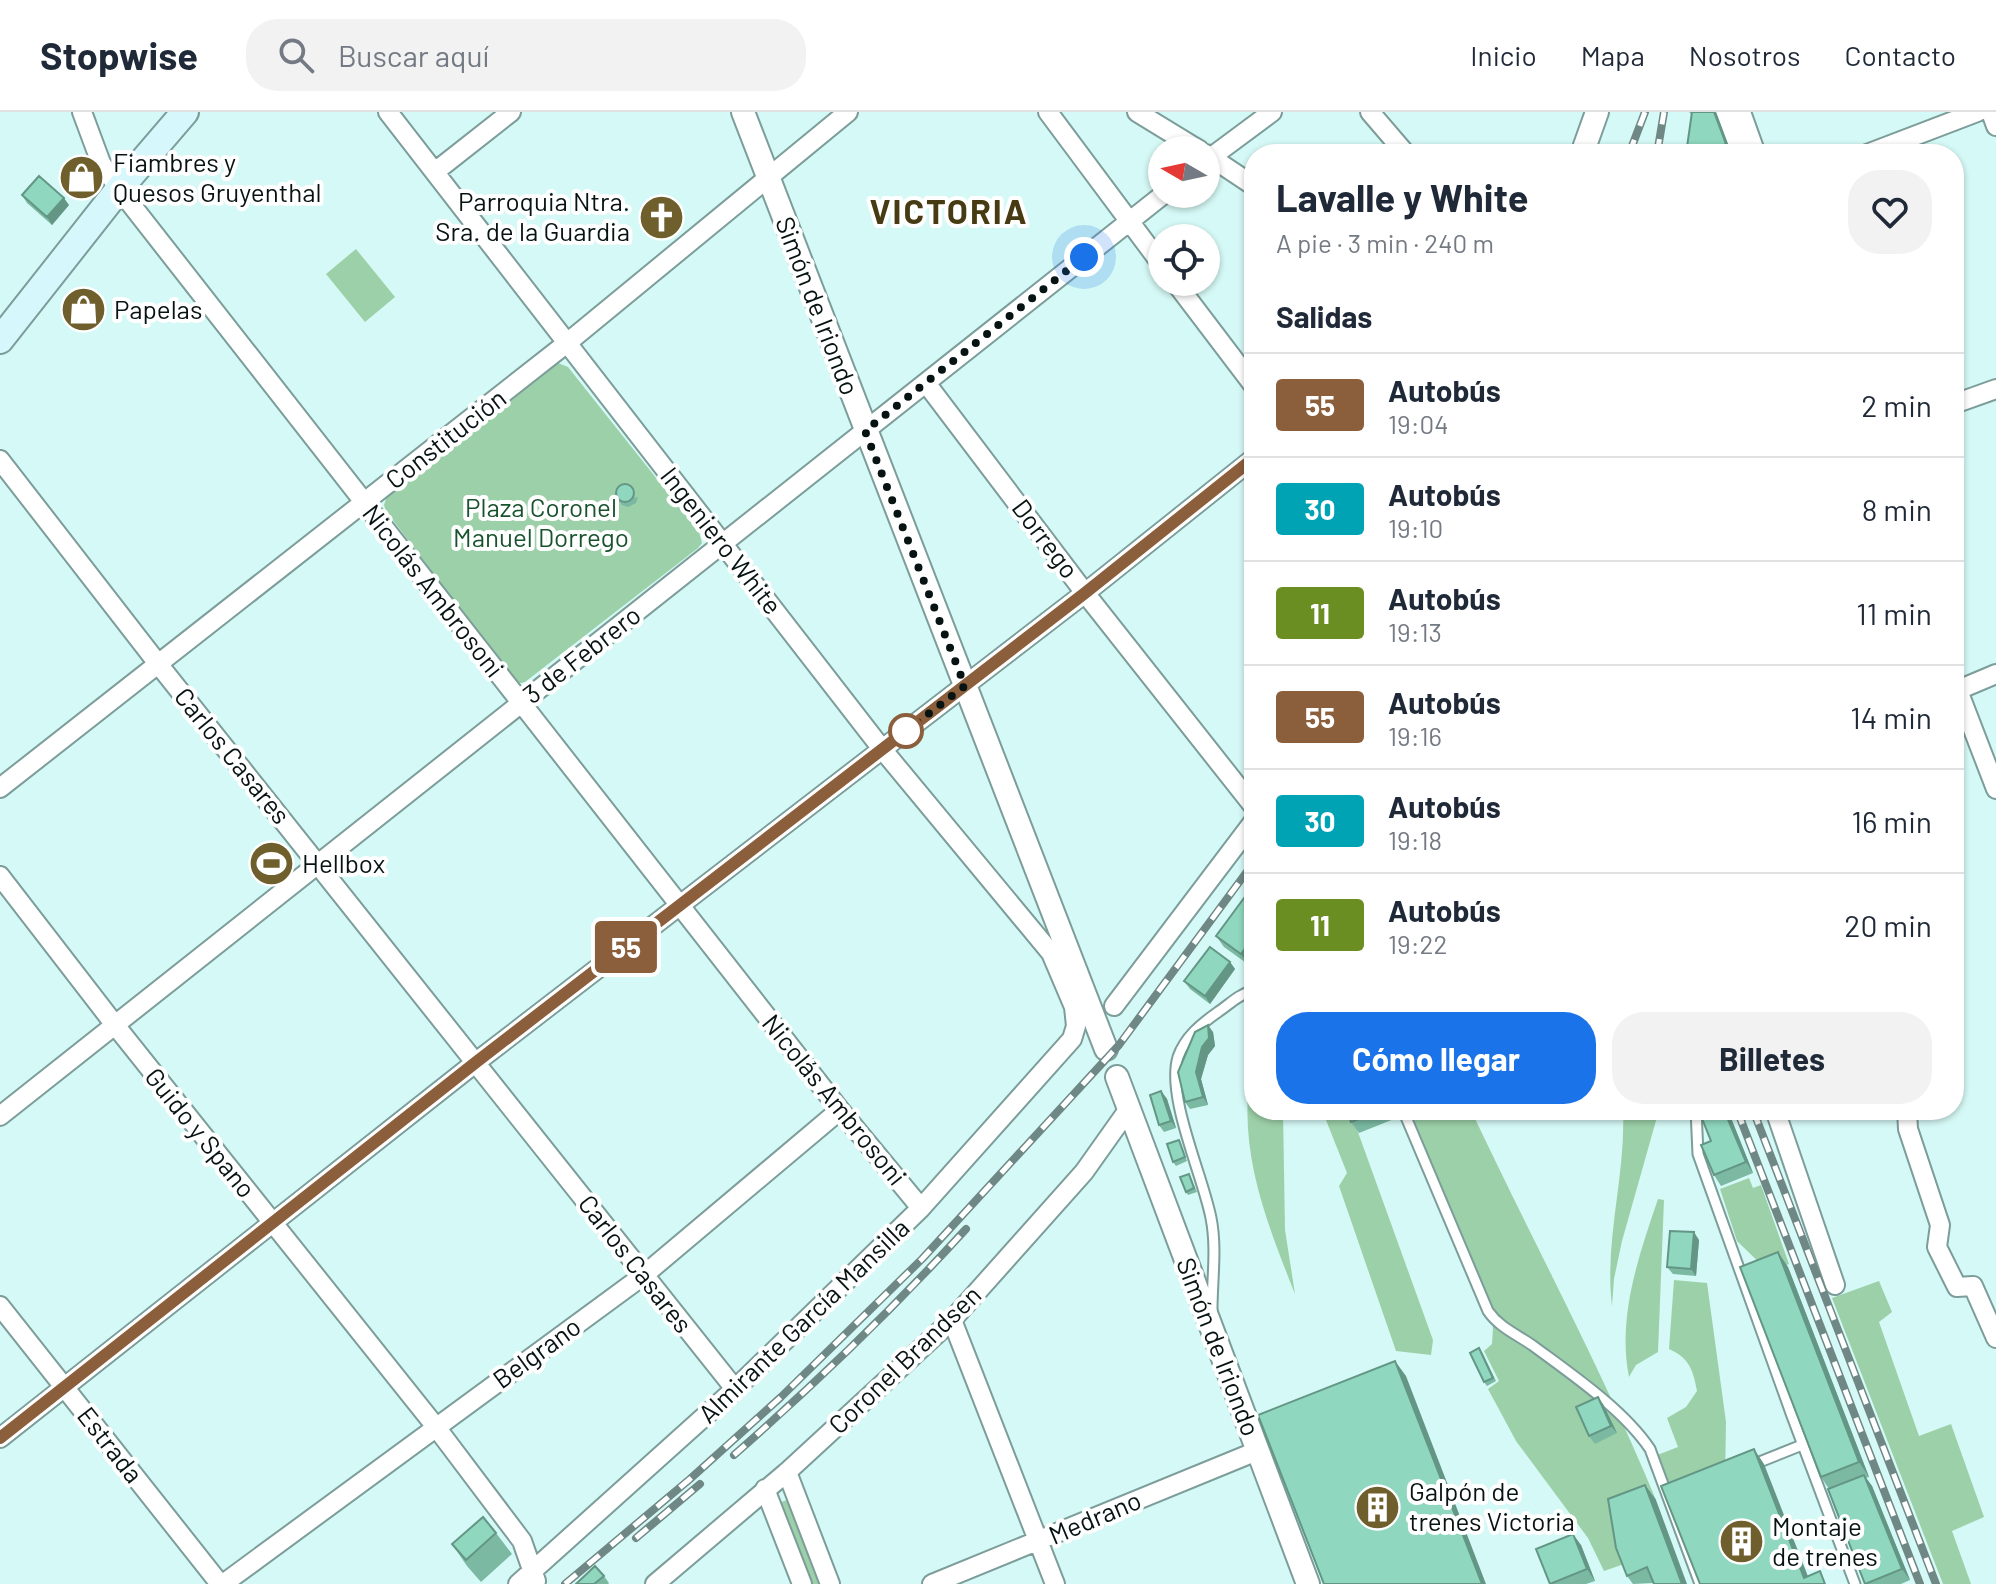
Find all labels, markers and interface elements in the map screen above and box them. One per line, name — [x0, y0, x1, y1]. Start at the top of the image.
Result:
search box — [246, 19, 806, 91]
text: Stopwise — [40, 32, 198, 78]
icon: search — [274, 33, 318, 77]
text: Buscar aquí — [338, 37, 489, 73]
text: Inicio — [1470, 38, 1537, 72]
text: Mapa — [1581, 38, 1645, 72]
text: Nosotros — [1689, 38, 1801, 72]
text: Contacto — [1845, 38, 1956, 72]
north arrow — [1148, 136, 1220, 208]
map controls — [1148, 136, 1220, 296]
place label: Fiambres y Quesos Gruyenthal — [113, 146, 321, 207]
shop icon: Fiambres y Quesos Gruyenthal — [58, 154, 106, 202]
button: heart — [1848, 170, 1932, 254]
text: Lavalle y White — [1276, 174, 1528, 220]
place label: Parroquia Ntra. Sra. de la Guardia — [435, 185, 630, 246]
district label: VICTORIA — [869, 190, 1029, 231]
church icon: Parroquia Ntra. Sra. de la Guardia — [637, 193, 685, 241]
street label: Simón de Iriondo — [770, 212, 867, 399]
button: locate — [1148, 224, 1220, 296]
text: A pie · 3 min · 240 m — [1276, 227, 1494, 258]
your location — [1064, 237, 1104, 277]
shop icon: Papelas — [59, 286, 107, 334]
place label: Papelas — [114, 293, 202, 324]
text: Salidas — [1276, 298, 1372, 334]
text: Autobús — [1388, 372, 1501, 408]
street label: Constitución — [379, 381, 511, 494]
text: 2 min — [1861, 387, 1932, 423]
text: 55 — [1305, 388, 1335, 422]
text: 19:04 — [1388, 408, 1448, 439]
street label: Ingeniero White — [655, 460, 789, 620]
text: Autobús — [1388, 476, 1501, 512]
park label: Plaza Coronel Manuel Dorrego — [453, 491, 629, 552]
text: 8 min — [1862, 491, 1932, 527]
street label: Dorrego — [1006, 492, 1086, 584]
text: 30 — [1304, 492, 1336, 526]
street label: Nicolás Ambrosoni — [357, 497, 511, 683]
text: 19:10 — [1388, 512, 1443, 543]
text: Autobús — [1388, 580, 1501, 616]
text: 11 min — [1856, 595, 1932, 631]
text: 11 — [1310, 596, 1330, 630]
street label: 3 de Febrero — [516, 598, 646, 709]
text: 19:13 — [1388, 616, 1442, 647]
street label: Carlos Casares — [169, 681, 298, 829]
text: Autobús — [1388, 684, 1501, 720]
text: 14 min — [1850, 699, 1932, 735]
text: 55 — [1305, 700, 1335, 734]
unlabelled marker — [889, 714, 923, 748]
text: 19:16 — [1388, 720, 1442, 751]
text: Autobús — [1388, 788, 1501, 824]
text: 16 min — [1851, 803, 1932, 839]
text: 30 — [1304, 804, 1336, 838]
text: 19:18 — [1388, 824, 1442, 855]
sports icon: Hellbox — [247, 840, 295, 888]
place label: Hellbox — [302, 847, 385, 878]
text: Autobús — [1388, 892, 1501, 928]
text: 20 min — [1844, 907, 1932, 943]
text: 11 — [1310, 908, 1330, 942]
line badge: 55 — [590, 921, 662, 973]
text: 19:22 — [1388, 928, 1447, 959]
text: 55 — [611, 930, 641, 964]
street label: Nicolás Ambrosoni — [757, 1007, 914, 1191]
button: Cómo llegar — [1276, 1012, 1596, 1104]
button: Billetes — [1612, 1012, 1932, 1104]
street label: Guido y Spano — [139, 1061, 263, 1203]
street label: Carlos Casares — [573, 1188, 700, 1338]
street label: Almirante García Mansilla — [691, 1211, 915, 1429]
street label: Simón de Iriondo — [1171, 1253, 1268, 1440]
street label: Coronel Brandsen — [821, 1278, 987, 1439]
street label: Belgrano — [486, 1310, 586, 1394]
street label: Estrada — [72, 1400, 150, 1488]
place label: Galpón de trenes Victoria — [1409, 1475, 1575, 1536]
street label: Medrano — [1044, 1483, 1145, 1550]
building icon: Galpón de trenes Victoria — [1354, 1483, 1402, 1531]
place label: Montaje de trenes — [1772, 1510, 1878, 1571]
building icon: Montaje de trenes — [1717, 1518, 1765, 1566]

